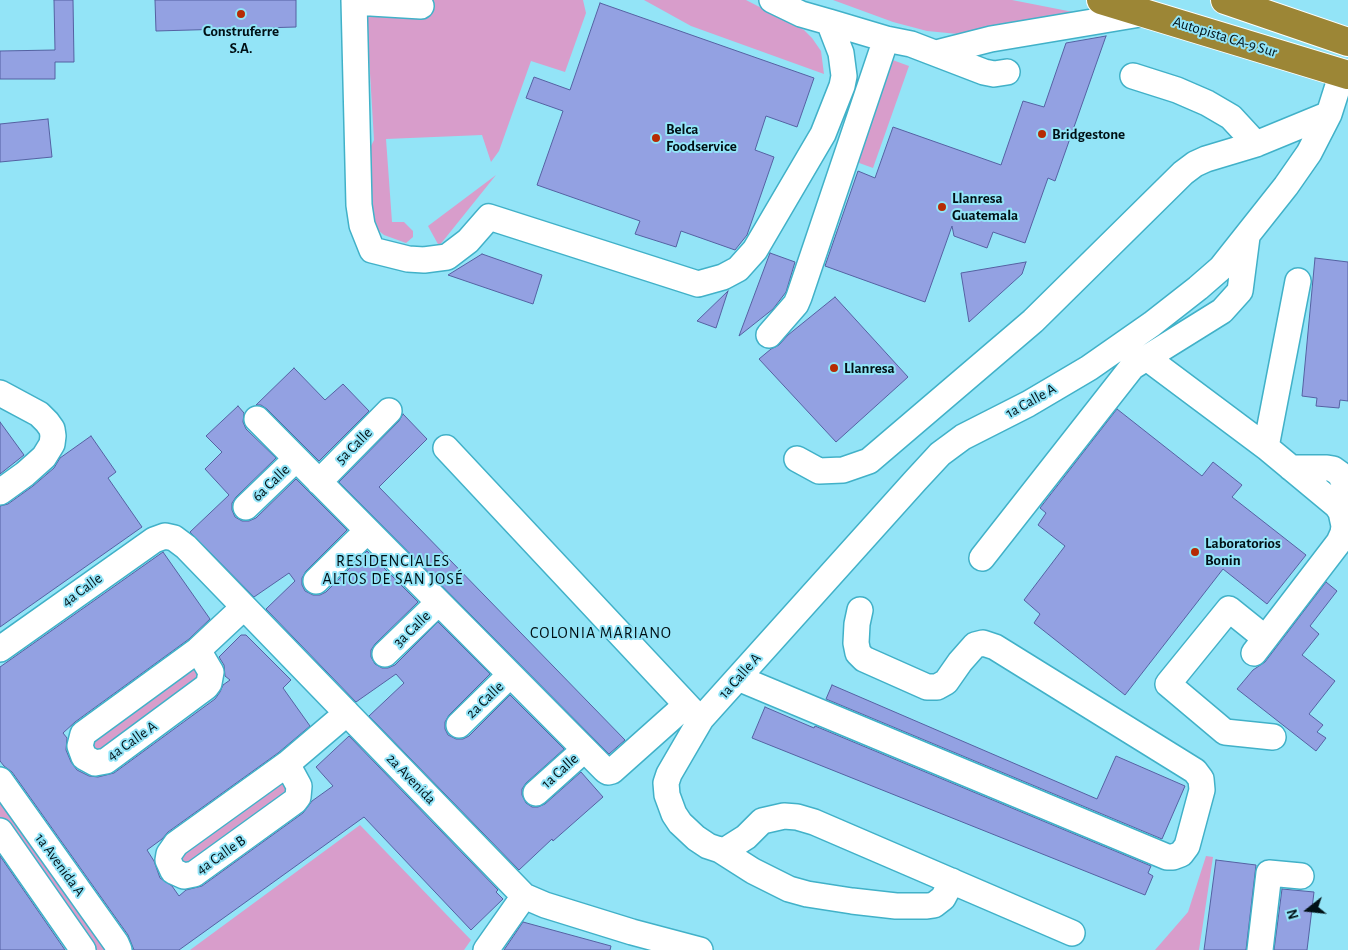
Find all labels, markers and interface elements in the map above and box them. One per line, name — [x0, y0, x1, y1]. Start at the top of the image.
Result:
marker: Construferre S.A. — [235, 8, 247, 20]
street label: Autopista CA-9 Sur — [1171, 13, 1279, 61]
place label: Construferre S.A. — [203, 22, 279, 57]
place label: Belca Foodservice — [666, 120, 737, 155]
place label: Bridgestone — [1052, 125, 1125, 143]
marker: Bridgestone — [1036, 128, 1048, 140]
marker: Belca Foodservice — [650, 132, 662, 144]
place label: Llanresa Guatemala — [952, 189, 1018, 224]
marker: Llanresa Guatemala — [936, 201, 948, 213]
place label: Llanresa — [844, 359, 895, 377]
marker: Llanresa — [828, 362, 840, 374]
street label: 1a Calle A — [1003, 380, 1059, 422]
street label: 5a Calle — [332, 424, 376, 468]
street label: 6a Calle — [248, 461, 294, 505]
place label: Laboratorios Bonin — [1205, 534, 1281, 569]
marker: Laboratorios Bonin — [1189, 546, 1201, 558]
district label: RESIDENCIALES ALTOS DE SAN JOSÉ — [320, 551, 466, 589]
street label: 4a Calle — [58, 569, 106, 611]
street label: 3a Calle — [390, 607, 434, 651]
district label: COLONIA MARIANO — [528, 623, 674, 643]
street label: 1a Calle A — [715, 650, 765, 702]
street label: 2a Calle — [462, 678, 508, 722]
street label: 4a Calle A — [104, 717, 160, 765]
street label: 2a Avenida — [382, 750, 440, 808]
street label: 1a Calle — [538, 750, 582, 792]
street label: 1a Avenida A — [31, 830, 89, 900]
street label: 4a Calle B — [193, 832, 249, 878]
north arrow — [1283, 885, 1333, 935]
text: N — [1286, 908, 1302, 921]

